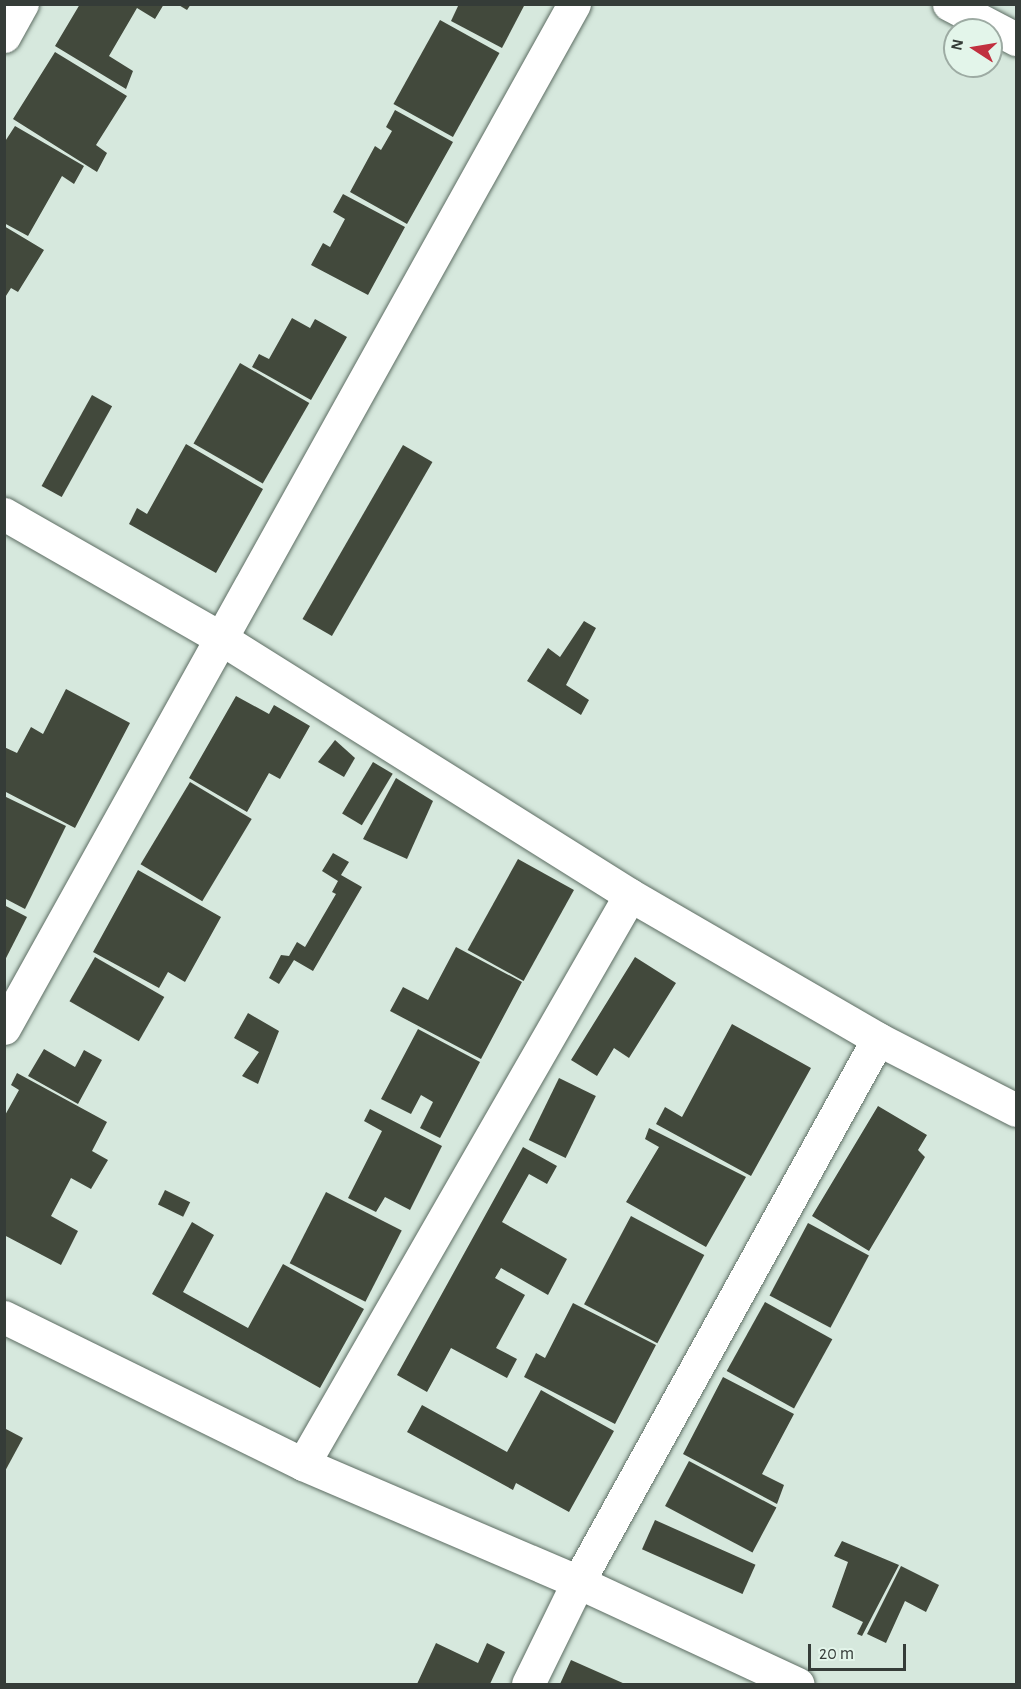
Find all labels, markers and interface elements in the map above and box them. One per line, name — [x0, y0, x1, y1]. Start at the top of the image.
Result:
north arrow — [943, 18, 1003, 78]
text: N — [948, 38, 966, 52]
scale bar — [811, 1632, 908, 1670]
text: 20 m — [819, 1645, 854, 1663]

